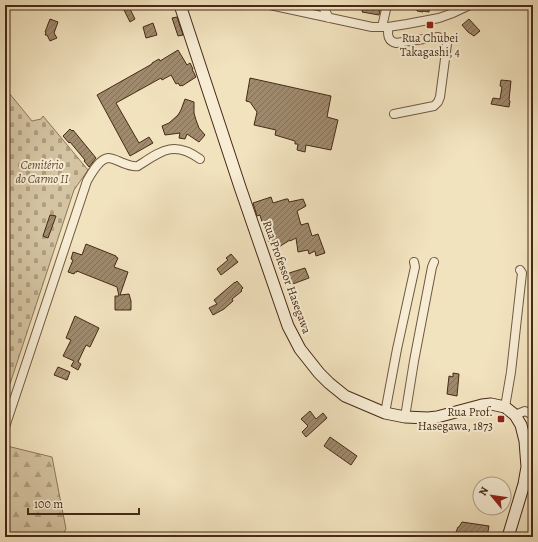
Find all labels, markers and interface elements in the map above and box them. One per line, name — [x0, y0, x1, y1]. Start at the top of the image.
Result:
marker: Rua Chubei Takagashi, 4 — [425, 20, 435, 30]
place label: Rua Chubei Takagashi, 4 — [400, 30, 461, 60]
park label: Cemitério do Carmo II — [15, 157, 69, 187]
street label: Rua Professor Hasegawa — [259, 218, 315, 336]
place label: Rua Prof. Hasegawa, 1873 — [418, 404, 493, 434]
marker: Rua Prof. Hasegawa, 1873 — [496, 414, 506, 424]
north arrow — [472, 476, 512, 516]
text: N — [475, 484, 492, 499]
scale bar — [28, 490, 139, 516]
text: 100 m — [34, 496, 63, 512]

